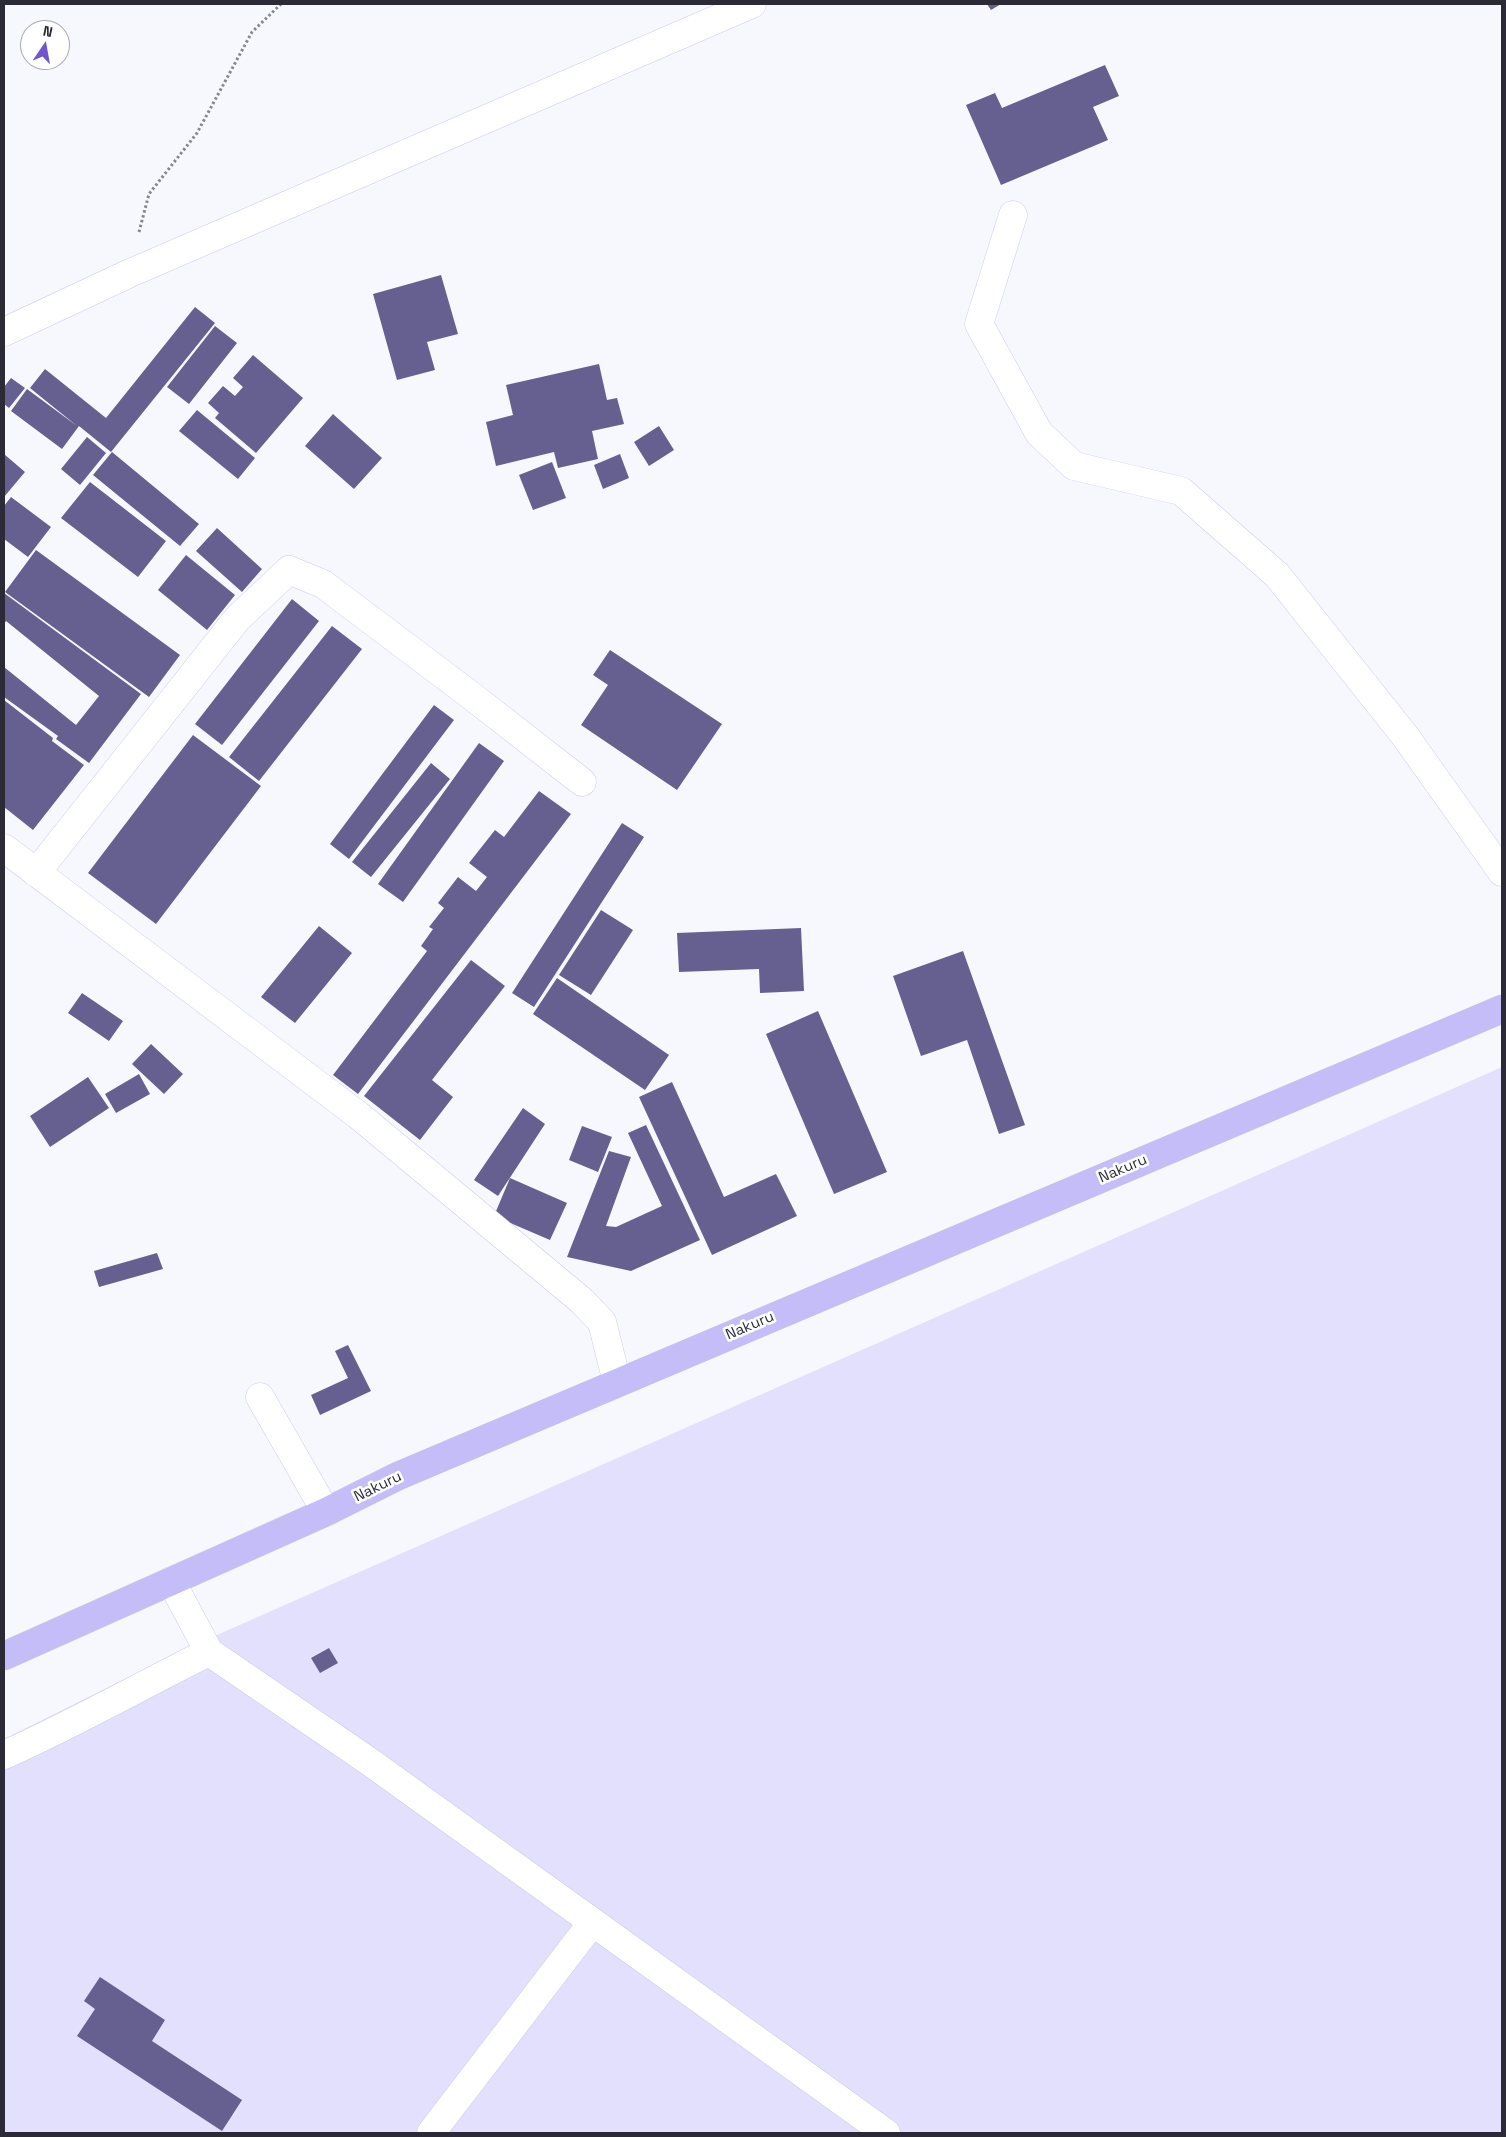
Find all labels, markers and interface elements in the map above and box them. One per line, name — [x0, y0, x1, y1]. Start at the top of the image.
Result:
north arrow — [20, 20, 70, 70]
text: N — [41, 22, 54, 41]
street label: Nakuru — [1096, 1151, 1150, 1187]
street label: Nakuru — [723, 1308, 777, 1344]
street label: Nakuru — [351, 1468, 405, 1506]

